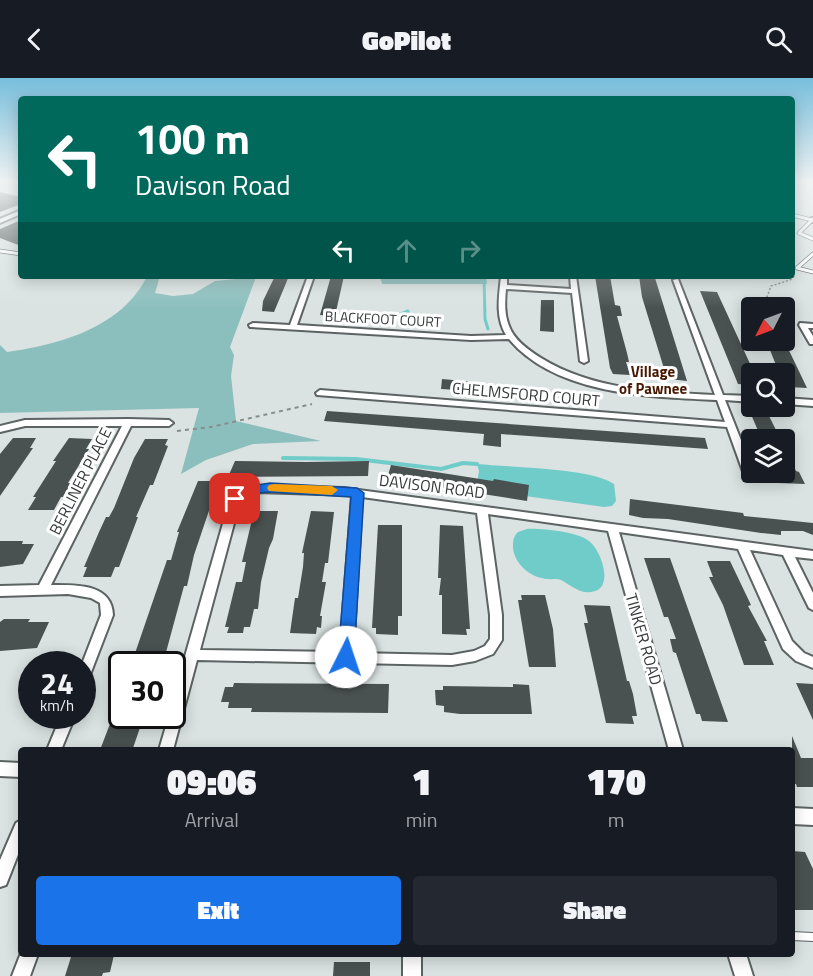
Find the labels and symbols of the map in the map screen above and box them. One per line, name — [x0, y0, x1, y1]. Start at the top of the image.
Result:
north arrow — [741, 297, 795, 351]
street label: BLACKFOOT COURT — [324, 305, 442, 332]
district label: Village of Pawnee — [619, 360, 687, 400]
street label: CHELMSFORD COURT — [451, 376, 601, 412]
street label: BERLINER PLACE — [43, 423, 117, 539]
street label: DAVISON ROAD — [378, 468, 486, 504]
pin — [209, 473, 260, 524]
street label: TINKER ROAD — [619, 590, 669, 688]
position arrow — [314, 625, 378, 689]
speed limit sign: 30 — [108, 651, 186, 729]

